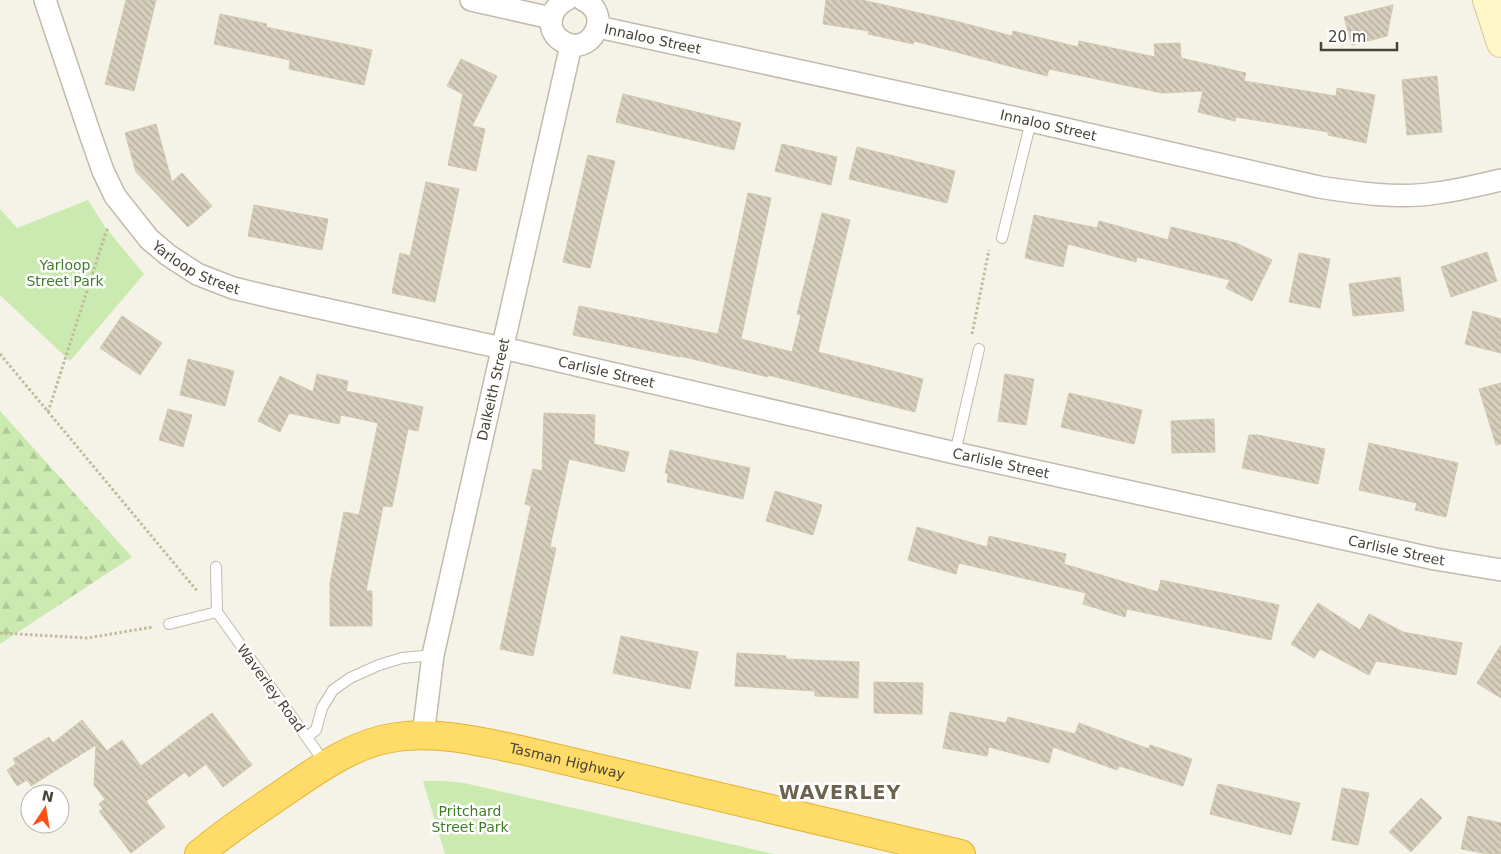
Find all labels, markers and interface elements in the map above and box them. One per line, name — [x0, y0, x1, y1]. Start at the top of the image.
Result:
scale bar — [1321, 20, 1397, 52]
street label: Innaloo Street — [603, 21, 703, 57]
text: 20 m — [1328, 28, 1366, 46]
street label: Innaloo Street — [999, 107, 1099, 144]
street label: Yarloop Street — [148, 237, 242, 297]
park label: Yarloop Street Park — [26, 257, 105, 289]
street label: Dalkeith Street — [474, 336, 513, 442]
street label: Carlisle Street — [556, 353, 657, 391]
street label: Carlisle Street — [951, 445, 1051, 482]
street label: Carlisle Street — [1347, 532, 1447, 569]
street label: Waverley Road — [234, 641, 308, 735]
street label: Tasman Highway — [507, 740, 627, 782]
district label: WAVERLEY — [779, 781, 901, 803]
north arrow — [20, 784, 70, 834]
text: N — [40, 787, 55, 805]
park label: Pritchard Street Park — [431, 803, 510, 835]

